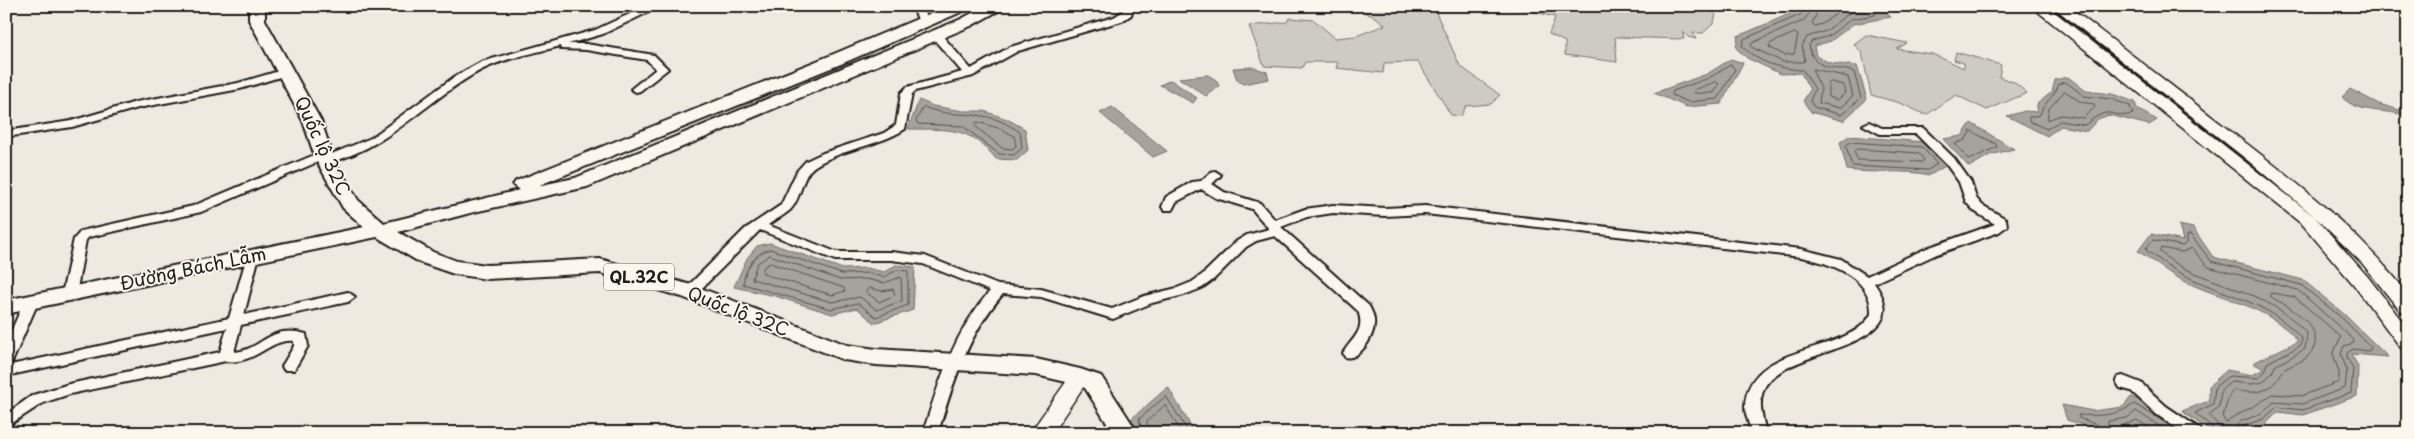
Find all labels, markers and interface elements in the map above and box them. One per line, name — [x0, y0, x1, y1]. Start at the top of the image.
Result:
street label: Quốc lộ 32C — [289, 91, 358, 199]
street label: Đường Bách Lẫm — [117, 239, 268, 296]
road number: QL.32C — [604, 264, 674, 290]
street label: Quốc lộ 32C — [684, 279, 793, 342]

